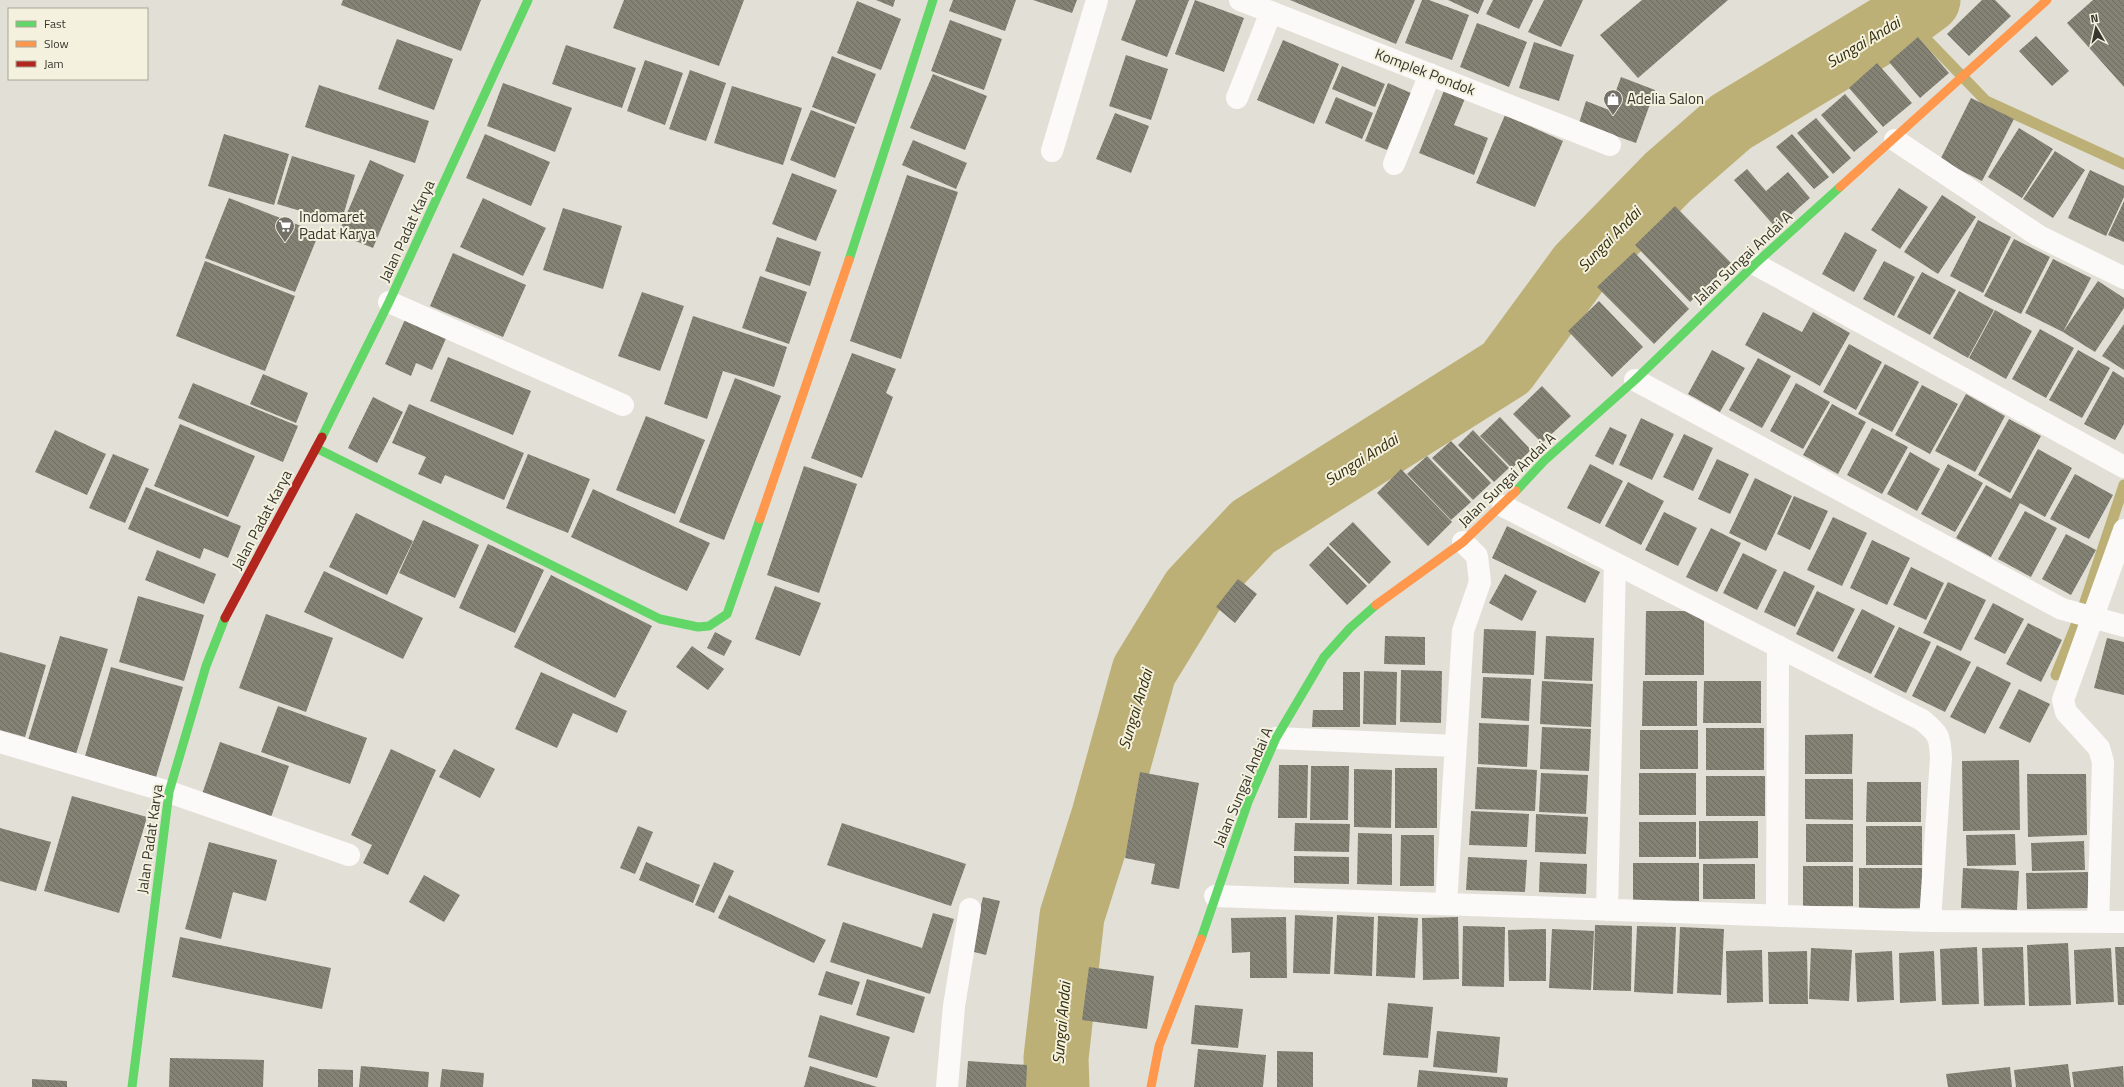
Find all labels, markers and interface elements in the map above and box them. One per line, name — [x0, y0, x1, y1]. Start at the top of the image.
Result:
legend — [8, 8, 148, 80]
north arrow — [2076, 8, 2116, 48]
water label: Sungai Andai — [1822, 10, 1906, 73]
text: N — [2089, 10, 2099, 27]
text: Fast — [44, 14, 67, 33]
text: Slow — [44, 34, 69, 53]
street label: Komplek Pondok — [1372, 42, 1479, 101]
text: Jam — [44, 54, 64, 73]
place label: Adelia Salon — [1627, 87, 1704, 110]
shop icon: Adelia Salon — [1602, 88, 1624, 116]
street label: Jalan Padat Karya — [373, 175, 441, 286]
water label: Sungai Andai — [1572, 200, 1647, 277]
place label: Indomaret Padat Karya — [299, 205, 376, 245]
street label: Jalan Sungai Andai A — [1688, 205, 1797, 310]
supermarket icon: Indomaret Padat Karya — [274, 215, 296, 243]
water label: Sungai Andai — [1320, 426, 1404, 491]
street label: Jalan Sungai Andai A — [1453, 427, 1561, 532]
street label: Jalan Padat Karya — [225, 465, 298, 574]
water label: Sungai Andai — [1111, 664, 1159, 752]
street label: Jalan Sungai Andai A — [1207, 723, 1278, 850]
street label: Jalan Padat Karya — [130, 782, 169, 895]
water label: Sungai Andai — [1045, 979, 1077, 1065]

